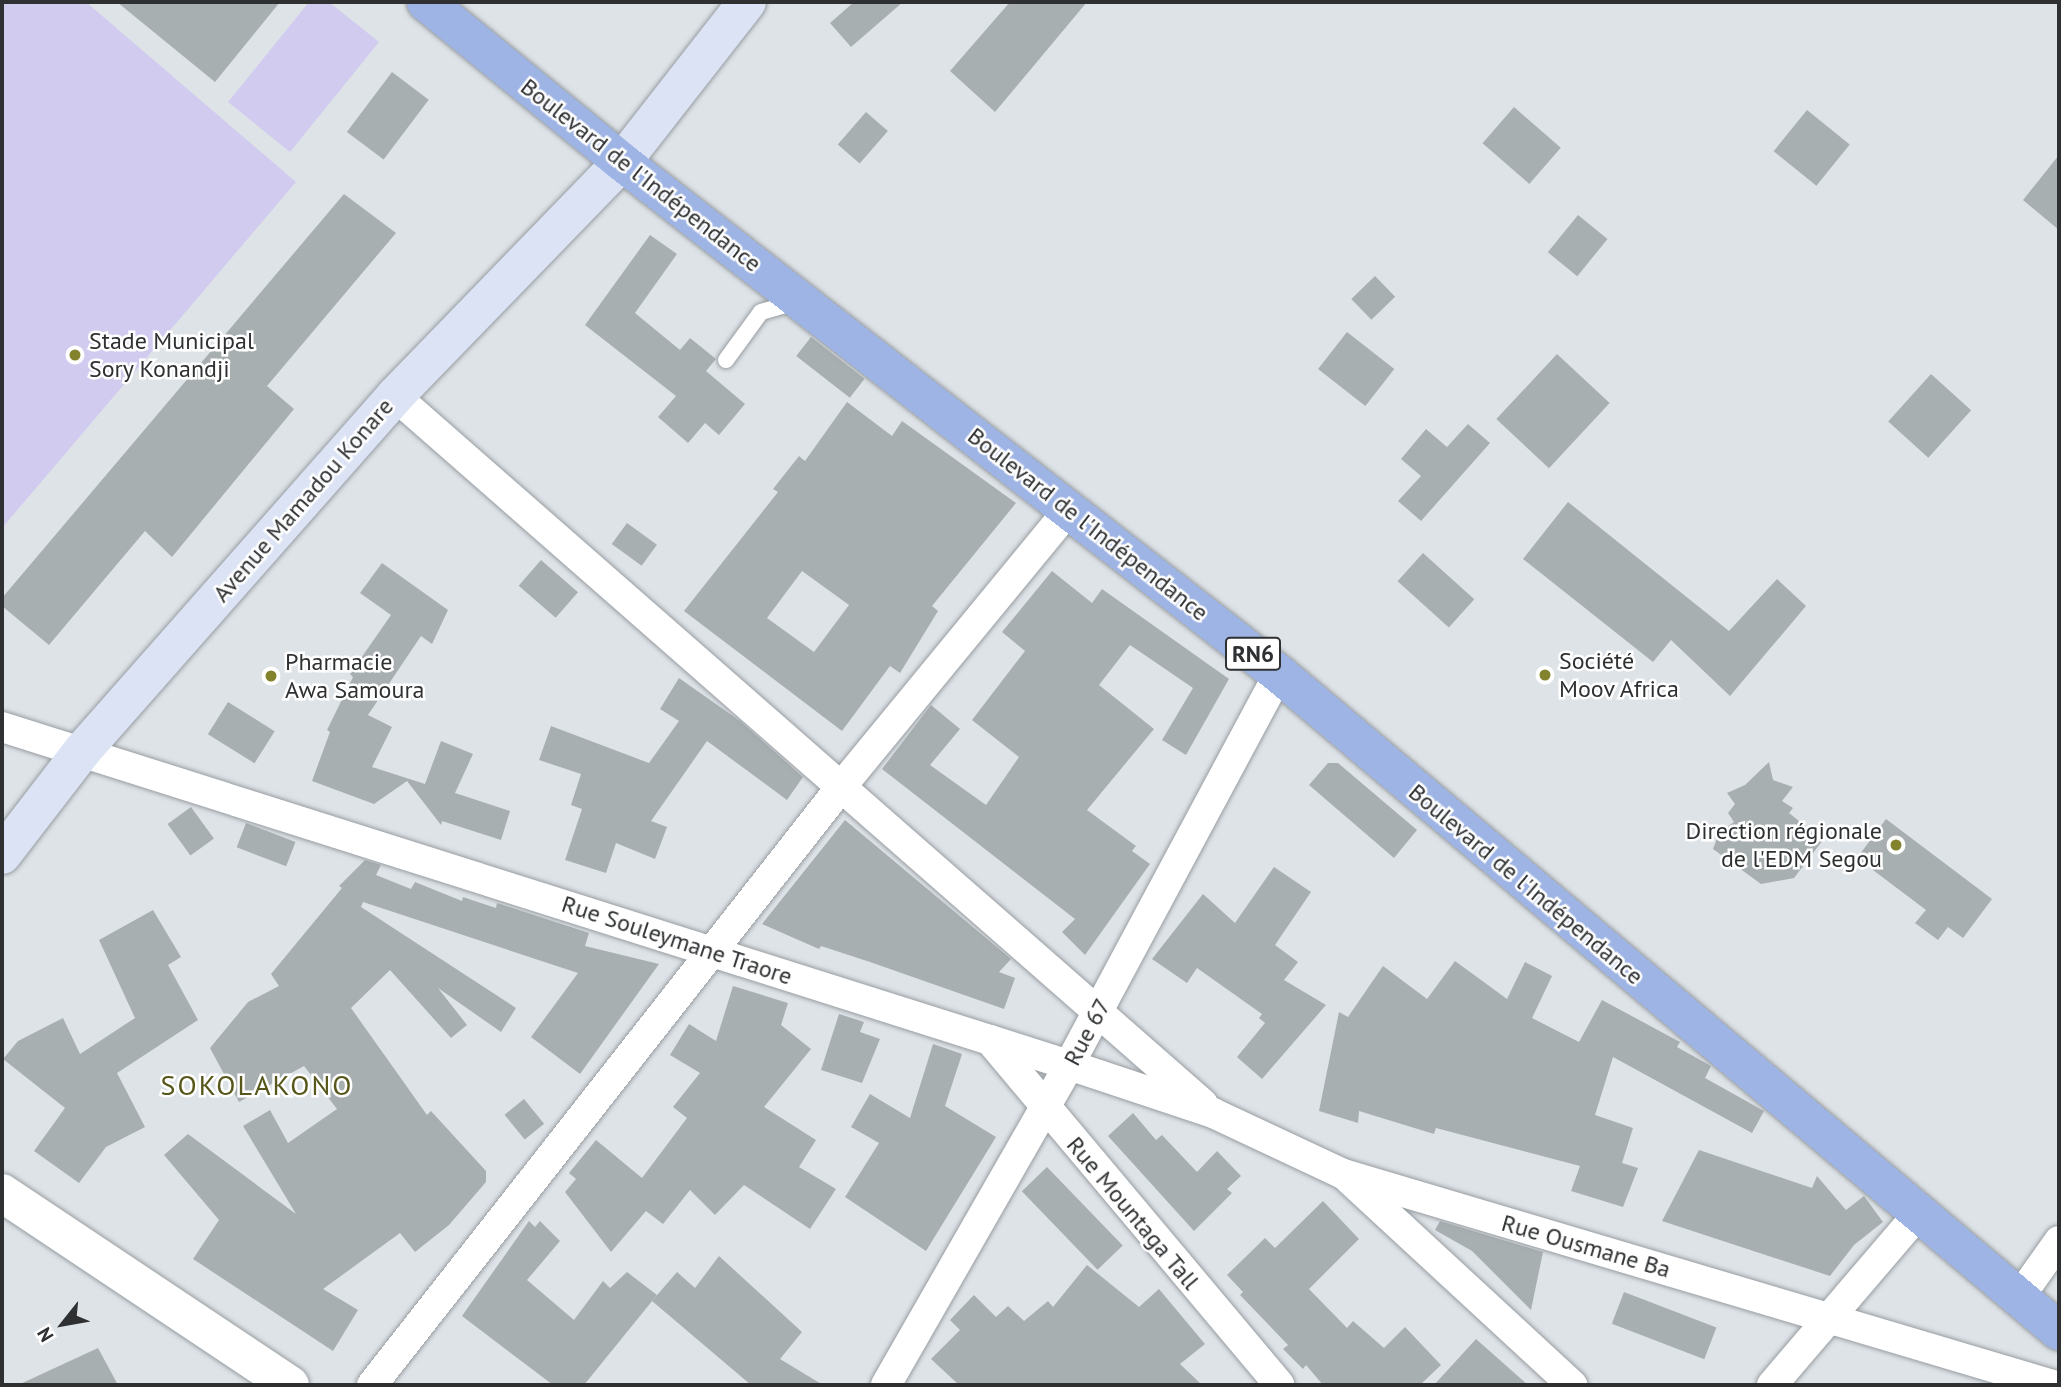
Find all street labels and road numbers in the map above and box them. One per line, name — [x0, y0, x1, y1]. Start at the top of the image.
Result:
street label: Boulevard de l'Indépendance — [515, 72, 767, 278]
street label: Avenue Mamadou Konare — [207, 392, 399, 608]
street label: Boulevard de l'Indépendance — [962, 421, 1214, 627]
road number: RN6 — [1225, 634, 1281, 674]
street label: Boulevard de l'Indépendance — [1403, 777, 1649, 991]
street label: Rue Souleymane Traore — [558, 889, 796, 991]
street label: Rue 67 — [1057, 994, 1117, 1070]
street label: Rue Mountaga Tall — [1060, 1130, 1206, 1296]
street label: Rue Ousmane Ba — [1498, 1208, 1674, 1284]

